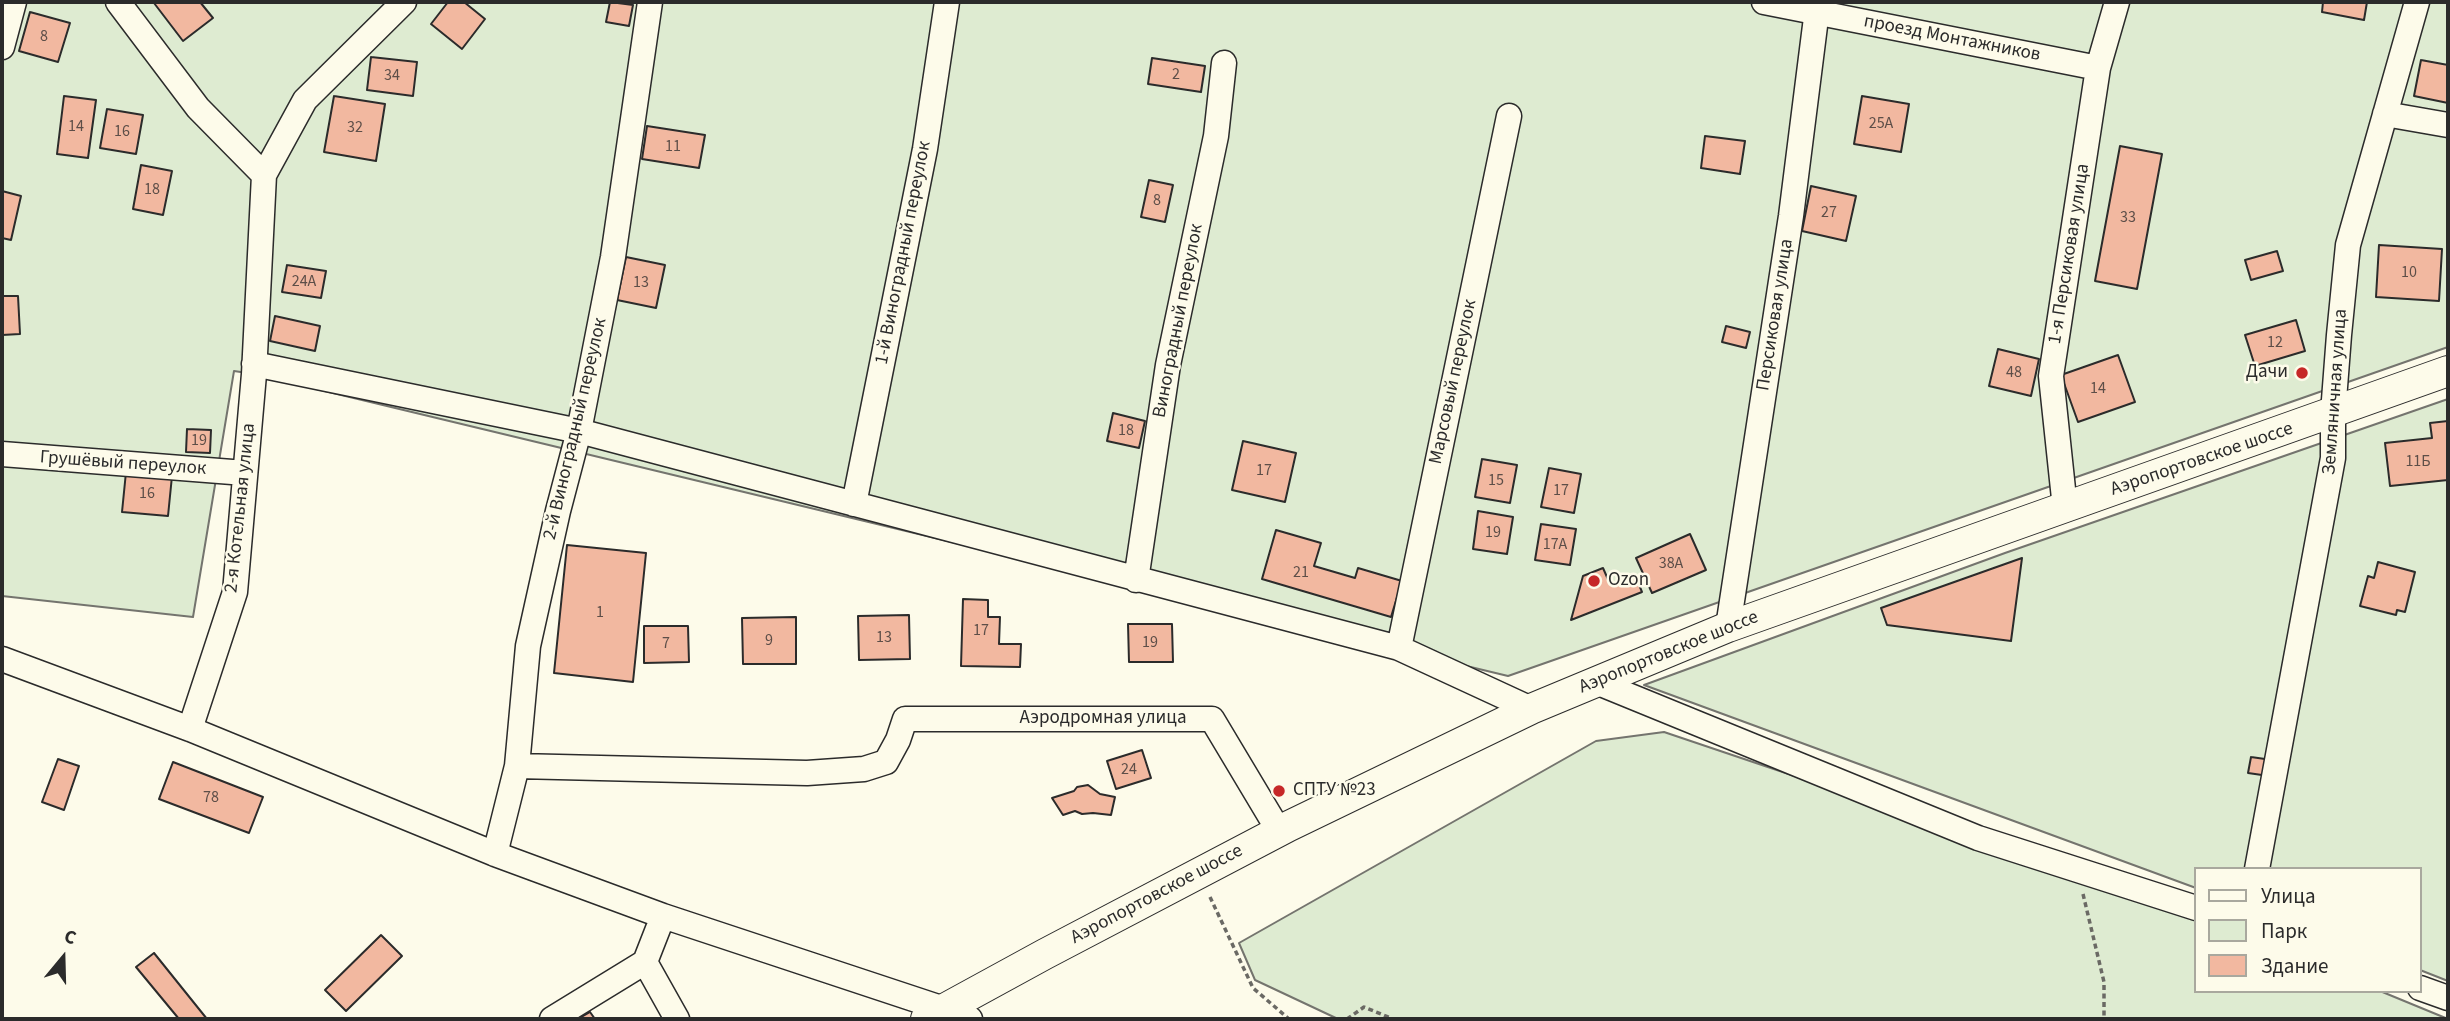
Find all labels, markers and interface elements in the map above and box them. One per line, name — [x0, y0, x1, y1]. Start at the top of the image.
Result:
street label: проезд Монтажников — [1862, 11, 2042, 67]
house number: 8 — [40, 27, 48, 47]
house number: 2 — [1172, 65, 1180, 85]
house number: 34 — [384, 66, 400, 86]
house number: 25А — [1869, 114, 1893, 134]
house number: 14 — [68, 117, 84, 137]
house number: 32 — [347, 118, 363, 138]
house number: 16 — [114, 122, 130, 142]
house number: 11 — [665, 137, 681, 157]
street label: 1-й Виноградный переулок — [871, 139, 937, 367]
street label: 1-я Персиковая улица — [2044, 162, 2096, 346]
house number: 18 — [144, 180, 160, 200]
house number: 8 — [1153, 191, 1161, 211]
house number: 27 — [1821, 203, 1837, 223]
house number: 33 — [2120, 208, 2136, 228]
street label: Виноградный переулок — [1149, 222, 1209, 420]
street label: Персиковая улица — [1753, 237, 1799, 393]
house number: 10 — [2401, 263, 2417, 283]
house number: 24А — [292, 272, 316, 292]
house number: 13 — [633, 273, 649, 293]
street label: Марсовый переулок — [1425, 297, 1483, 467]
street label: Земляничная улица — [2319, 308, 2353, 476]
street label: 2-й Виноградный переулок — [539, 316, 613, 542]
house number: 12 — [2267, 333, 2283, 353]
place label: Дачи — [2246, 362, 2288, 384]
house number: 48 — [2006, 363, 2022, 383]
marker: Дачи — [2294, 365, 2310, 381]
house number: 14 — [2090, 379, 2106, 399]
street label: Аэропортовское шоссе — [2108, 418, 2296, 502]
house number: 18 — [1118, 421, 1134, 441]
street label: 2-я Котельная улица — [221, 422, 261, 594]
house number: 19 — [191, 431, 207, 451]
street label: Грушёвый переулок — [39, 447, 207, 481]
house number: 11Б — [2405, 452, 2431, 472]
house number: 17 — [1256, 461, 1272, 481]
house number: 15 — [1488, 471, 1504, 491]
house number: 17 — [1553, 481, 1569, 501]
house number: 16 — [139, 484, 155, 504]
house number: 19 — [1485, 523, 1501, 543]
house number: 17А — [1543, 535, 1567, 555]
house number: 38А — [1659, 554, 1683, 574]
house number: 21 — [1293, 563, 1309, 583]
place label: Ozon — [1608, 570, 1649, 592]
marker: Ozon — [1586, 573, 1602, 589]
house number: 1 — [596, 603, 604, 623]
street label: Аэропортовское шоссе — [1576, 607, 1762, 699]
house number: 17 — [973, 621, 989, 641]
house number: 13 — [876, 628, 892, 648]
house number: 9 — [765, 631, 773, 651]
house number: 19 — [1142, 633, 1158, 653]
house number: 7 — [662, 634, 670, 654]
street label: Аэродромная улица — [1019, 708, 1187, 730]
house number: 24 — [1121, 760, 1137, 780]
place label: СПТУ №23 — [1293, 780, 1376, 802]
marker: СПТУ №23 — [1271, 783, 1287, 799]
house number: 78 — [203, 788, 219, 808]
street label: Аэропортовское шоссе — [1067, 840, 1247, 950]
legend — [2194, 867, 2422, 993]
text: Улица — [2261, 881, 2316, 911]
text: Парк — [2261, 916, 2307, 946]
north arrow — [28, 923, 98, 993]
text: С — [60, 923, 80, 952]
text: Здание — [2261, 951, 2329, 981]

